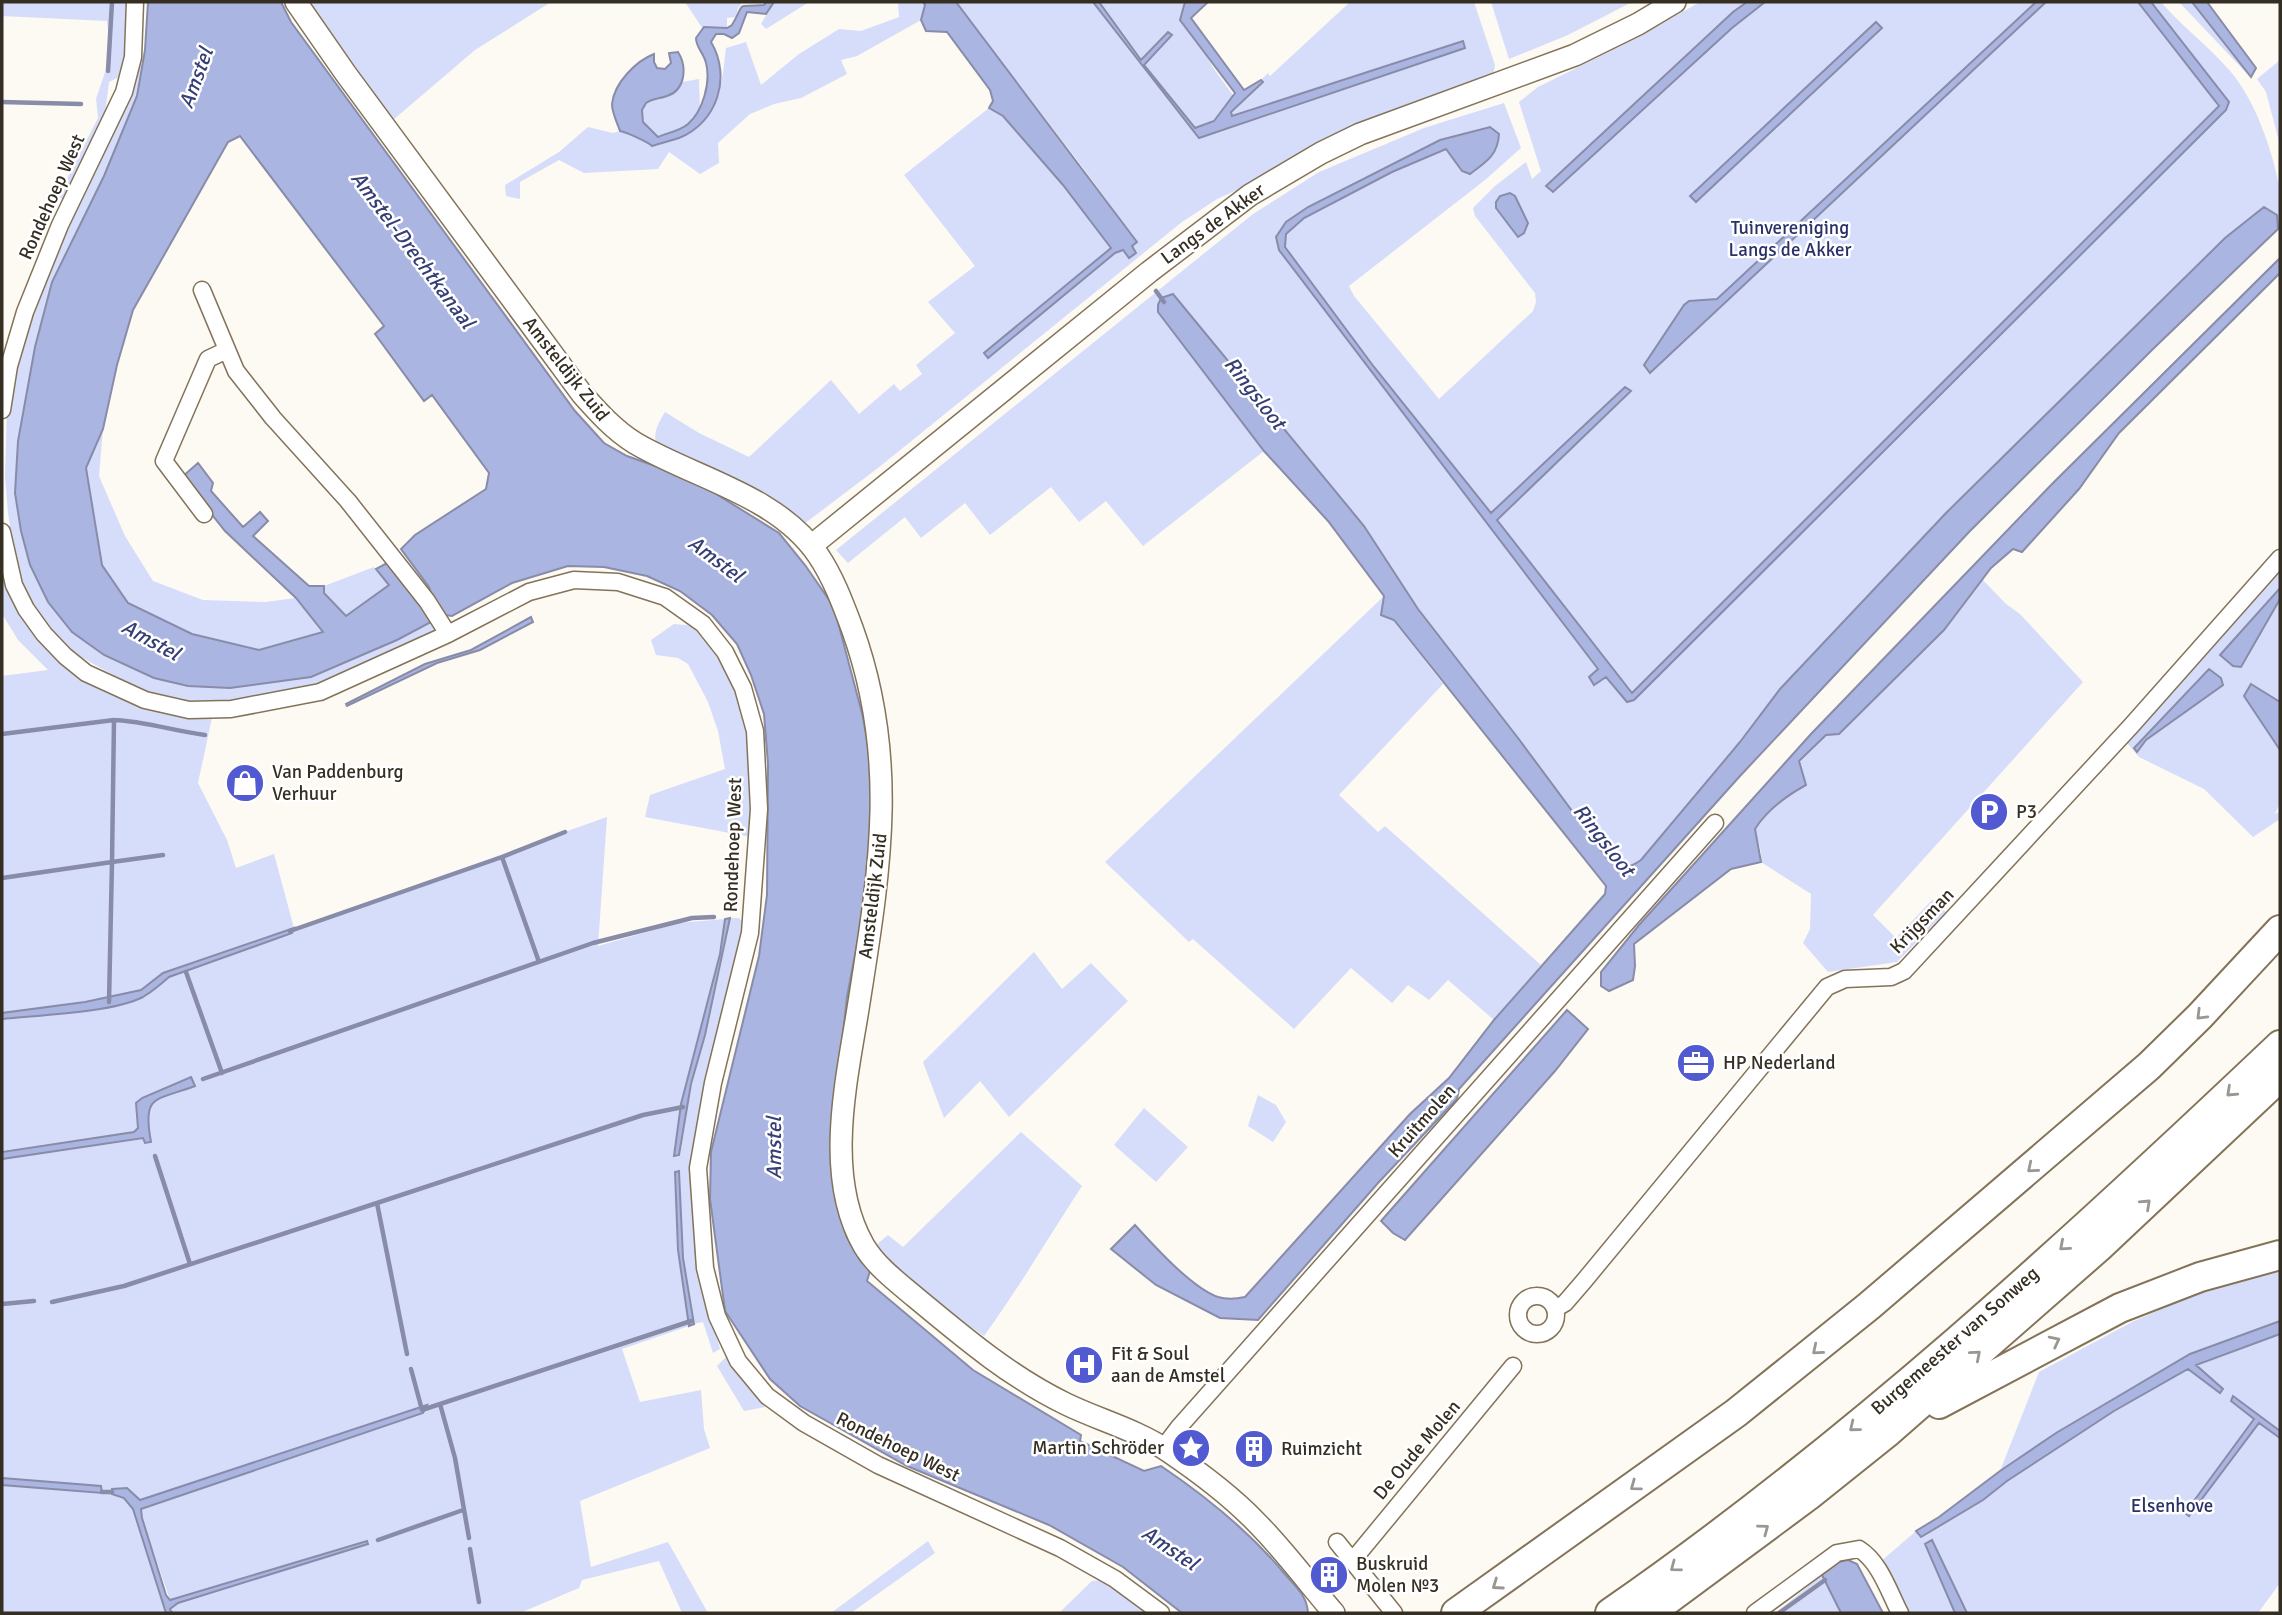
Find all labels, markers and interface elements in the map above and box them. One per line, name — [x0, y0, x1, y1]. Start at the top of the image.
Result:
water label: Amstel — [173, 42, 220, 112]
street label: Rondehoep West — [14, 130, 91, 263]
water label: Amstel-Drechtkanaal — [345, 166, 482, 335]
street label: Langs de Akker — [1156, 178, 1270, 270]
park label: Tuinvereniging Langs de Akker — [1729, 216, 1851, 262]
street label: Amsteldijk Zuid — [518, 312, 614, 426]
water label: Ringsloot — [1219, 352, 1293, 437]
water label: Amstel — [683, 530, 750, 589]
water label: Amstel — [117, 613, 186, 667]
place label: Van Paddenburg Verhuur — [272, 760, 404, 806]
shop icon: Van Paddenburg Verhuur — [224, 762, 266, 804]
street label: Rondehoep West — [719, 777, 747, 913]
parking icon: P3 — [1968, 791, 2010, 833]
water label: Ringsloot — [1568, 799, 1642, 884]
place label: P3 — [2016, 800, 2037, 824]
street label: Amsteldijk Zuid — [853, 832, 893, 960]
street label: Krijgsman — [1885, 883, 1959, 959]
one-way arrow — [2196, 1007, 2209, 1020]
office icon: HP Nederland — [1675, 1042, 1717, 1084]
place label: HP Nederland — [1723, 1051, 1835, 1075]
street label: Kruitmolen — [1383, 1079, 1461, 1163]
one-way arrow — [2226, 1083, 2239, 1096]
water label: Amstel — [761, 1115, 787, 1179]
one-way arrow — [2027, 1160, 2040, 1172]
one-way arrow — [2138, 1199, 2151, 1212]
one-way arrow — [2059, 1238, 2072, 1250]
street label: Burgemeester van Sonweg — [1866, 1262, 2044, 1420]
one-way arrow — [2048, 1336, 2060, 1349]
one-way arrow — [1812, 1341, 1824, 1354]
place label: Fit & Soul aan de Amstel — [1111, 1342, 1225, 1388]
hospital icon: Fit & Soul aan de Amstel — [1063, 1344, 1105, 1386]
one-way arrow — [1968, 1351, 1981, 1364]
street label: De Oude Molen — [1368, 1395, 1466, 1505]
street label: Rondehoep West — [832, 1407, 964, 1487]
one-way arrow — [1850, 1418, 1862, 1431]
place icon: Martin Schröder — [1170, 1427, 1212, 1469]
building icon: Ruimzicht — [1233, 1428, 1275, 1470]
place label: Martin Schröder — [1032, 1436, 1164, 1460]
place label: Ruimzicht — [1281, 1437, 1363, 1461]
one-way arrow — [1630, 1478, 1643, 1490]
park label: Elsenhove — [2131, 1494, 2213, 1518]
water label: Amstel — [1137, 1520, 1205, 1577]
one-way arrow — [1757, 1525, 1769, 1538]
place label: Buskruid Molen №3 — [1356, 1552, 1439, 1598]
building icon: Buskruid Molen №3 — [1308, 1554, 1350, 1596]
one-way arrow — [1670, 1558, 1683, 1571]
one-way arrow — [1492, 1577, 1505, 1589]

